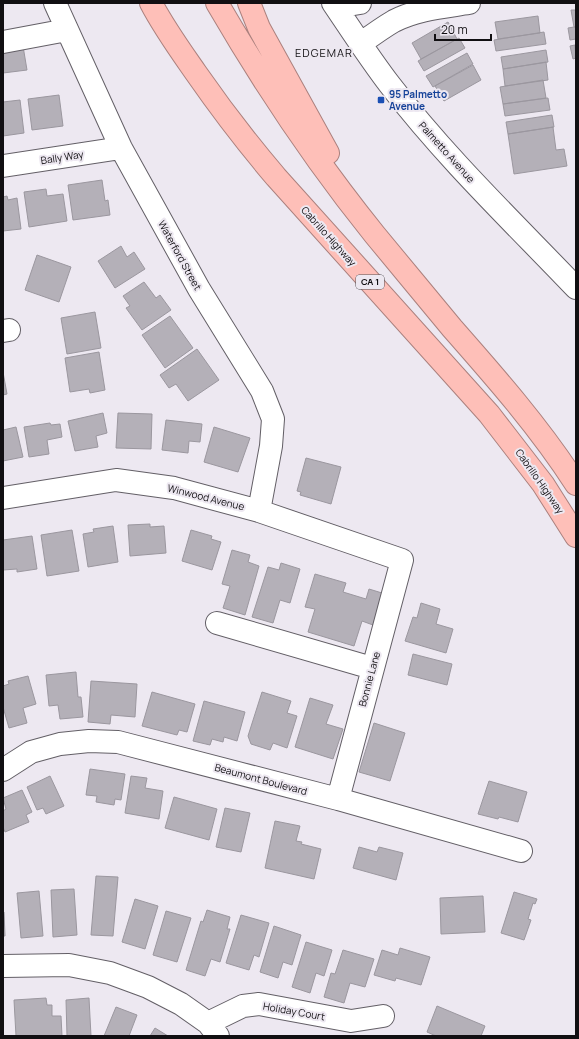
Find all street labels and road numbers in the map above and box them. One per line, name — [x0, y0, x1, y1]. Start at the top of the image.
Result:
street label: Palmetto Avenue — [416, 118, 478, 186]
street label: Bally Way — [40, 147, 85, 167]
street label: Cabrillo Highway — [298, 203, 360, 269]
street label: Waterford Street — [155, 218, 205, 292]
road number: CA 1 — [356, 275, 384, 289]
street label: Cabrillo Highway — [512, 446, 568, 517]
street label: Winwood Avenue — [166, 481, 246, 513]
street label: Bonnie Lane — [355, 650, 383, 708]
street label: Beaumont Boulevard — [213, 760, 309, 798]
street label: Holiday Court — [262, 999, 326, 1023]

